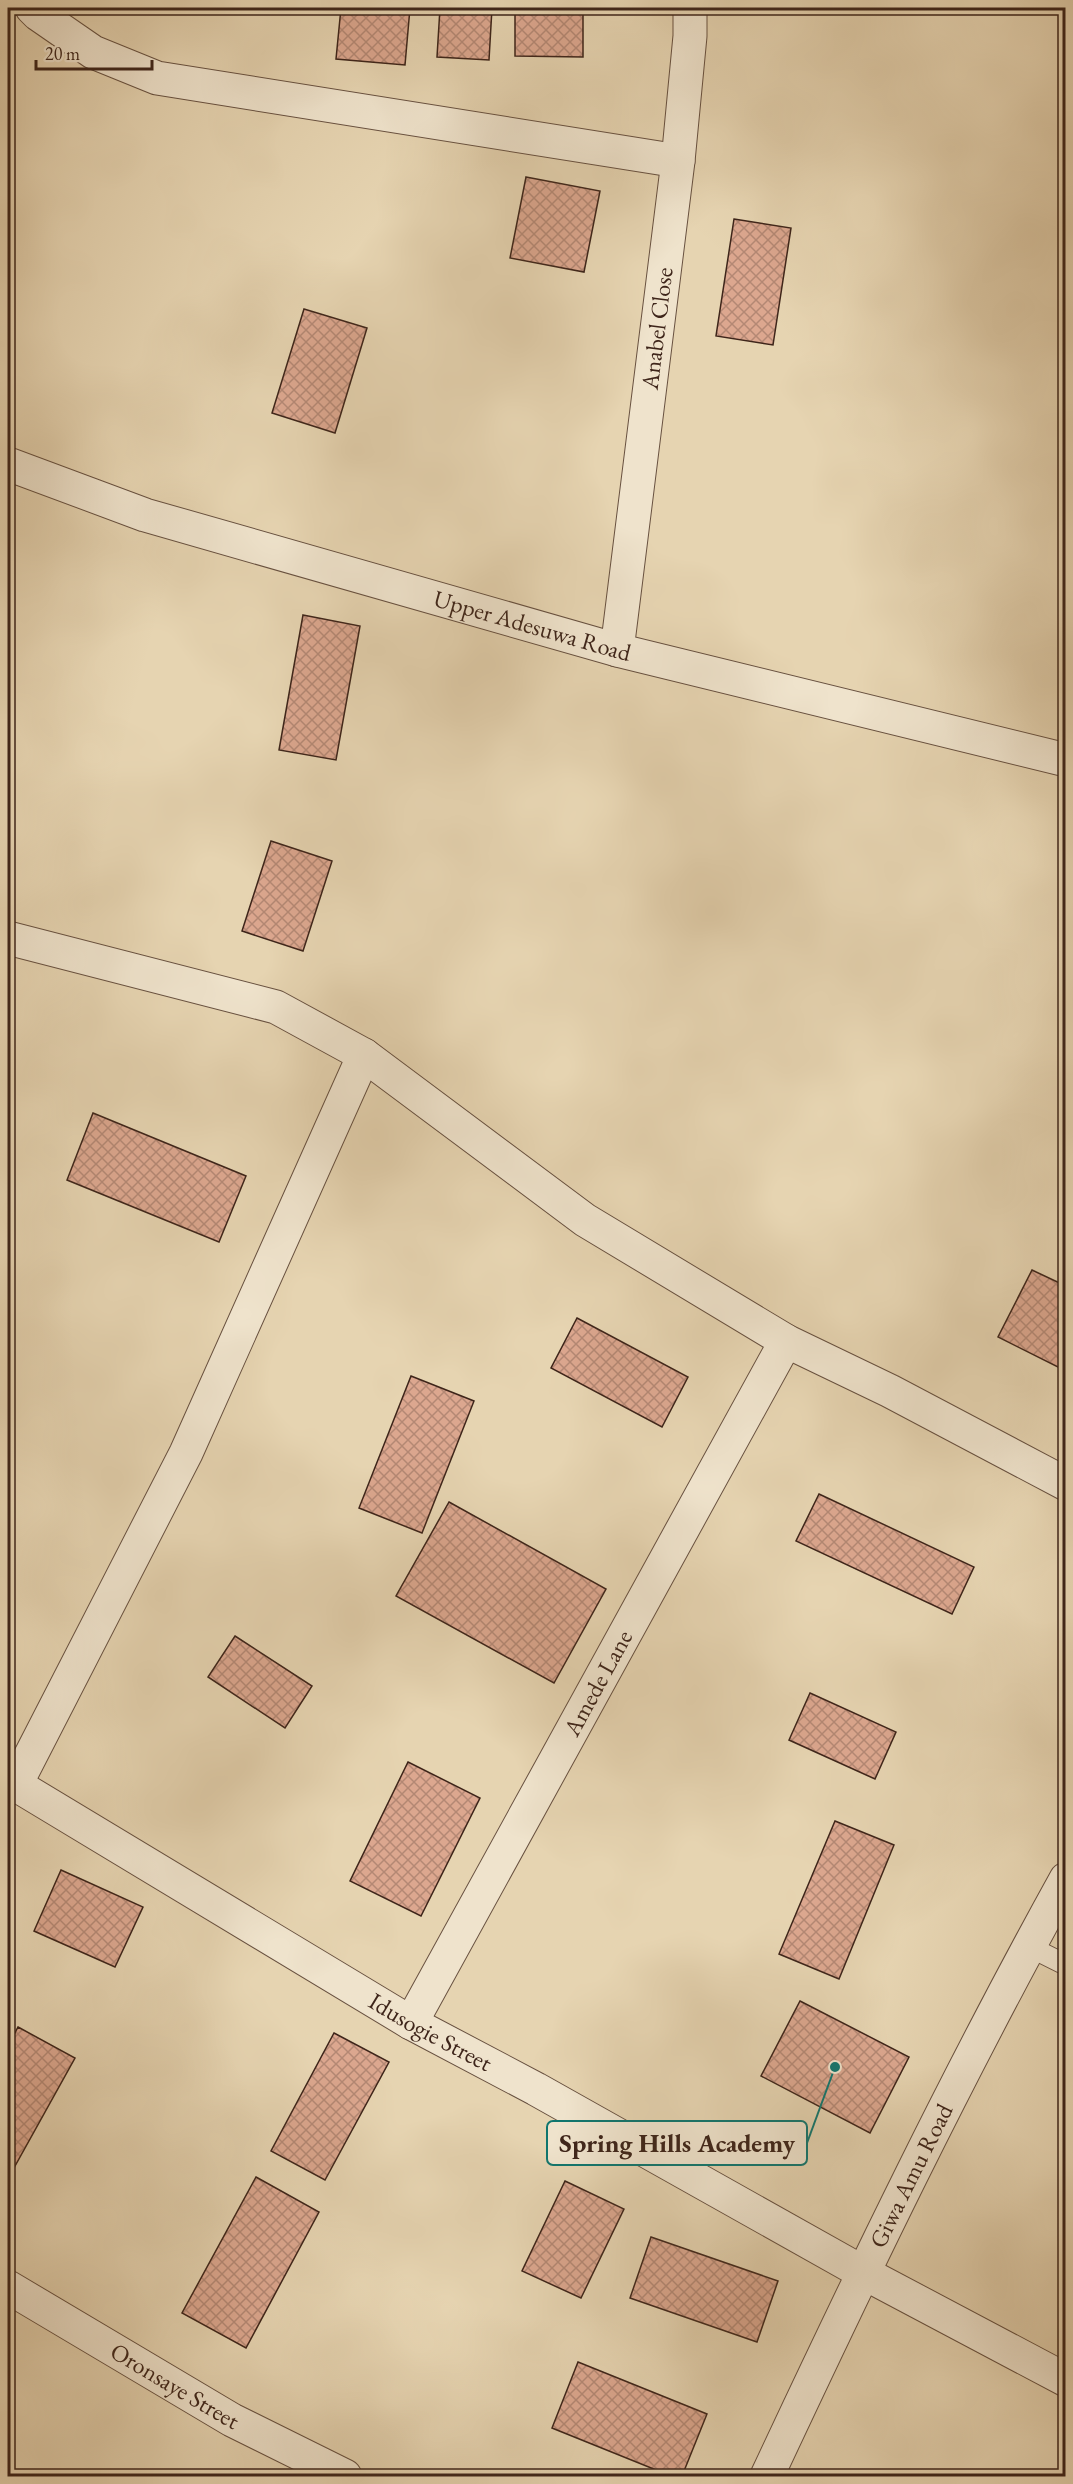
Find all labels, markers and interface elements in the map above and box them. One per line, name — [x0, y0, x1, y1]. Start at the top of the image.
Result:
scale bar — [36, 33, 152, 71]
text: 20 m — [45, 42, 80, 65]
street label: Anabel Close — [633, 265, 680, 392]
street label: Upper Adesuwa Road — [430, 582, 635, 668]
street label: Amede Lane — [555, 1624, 639, 1742]
street label: Idusogie Street — [363, 1985, 498, 2078]
street label: Giwa Amu Road — [862, 2098, 960, 2253]
callout: Spring Hills Academy — [547, 2121, 807, 2165]
text: Spring Hills Academy — [559, 2126, 795, 2160]
street label: Oronsaye Street — [105, 2335, 245, 2436]

